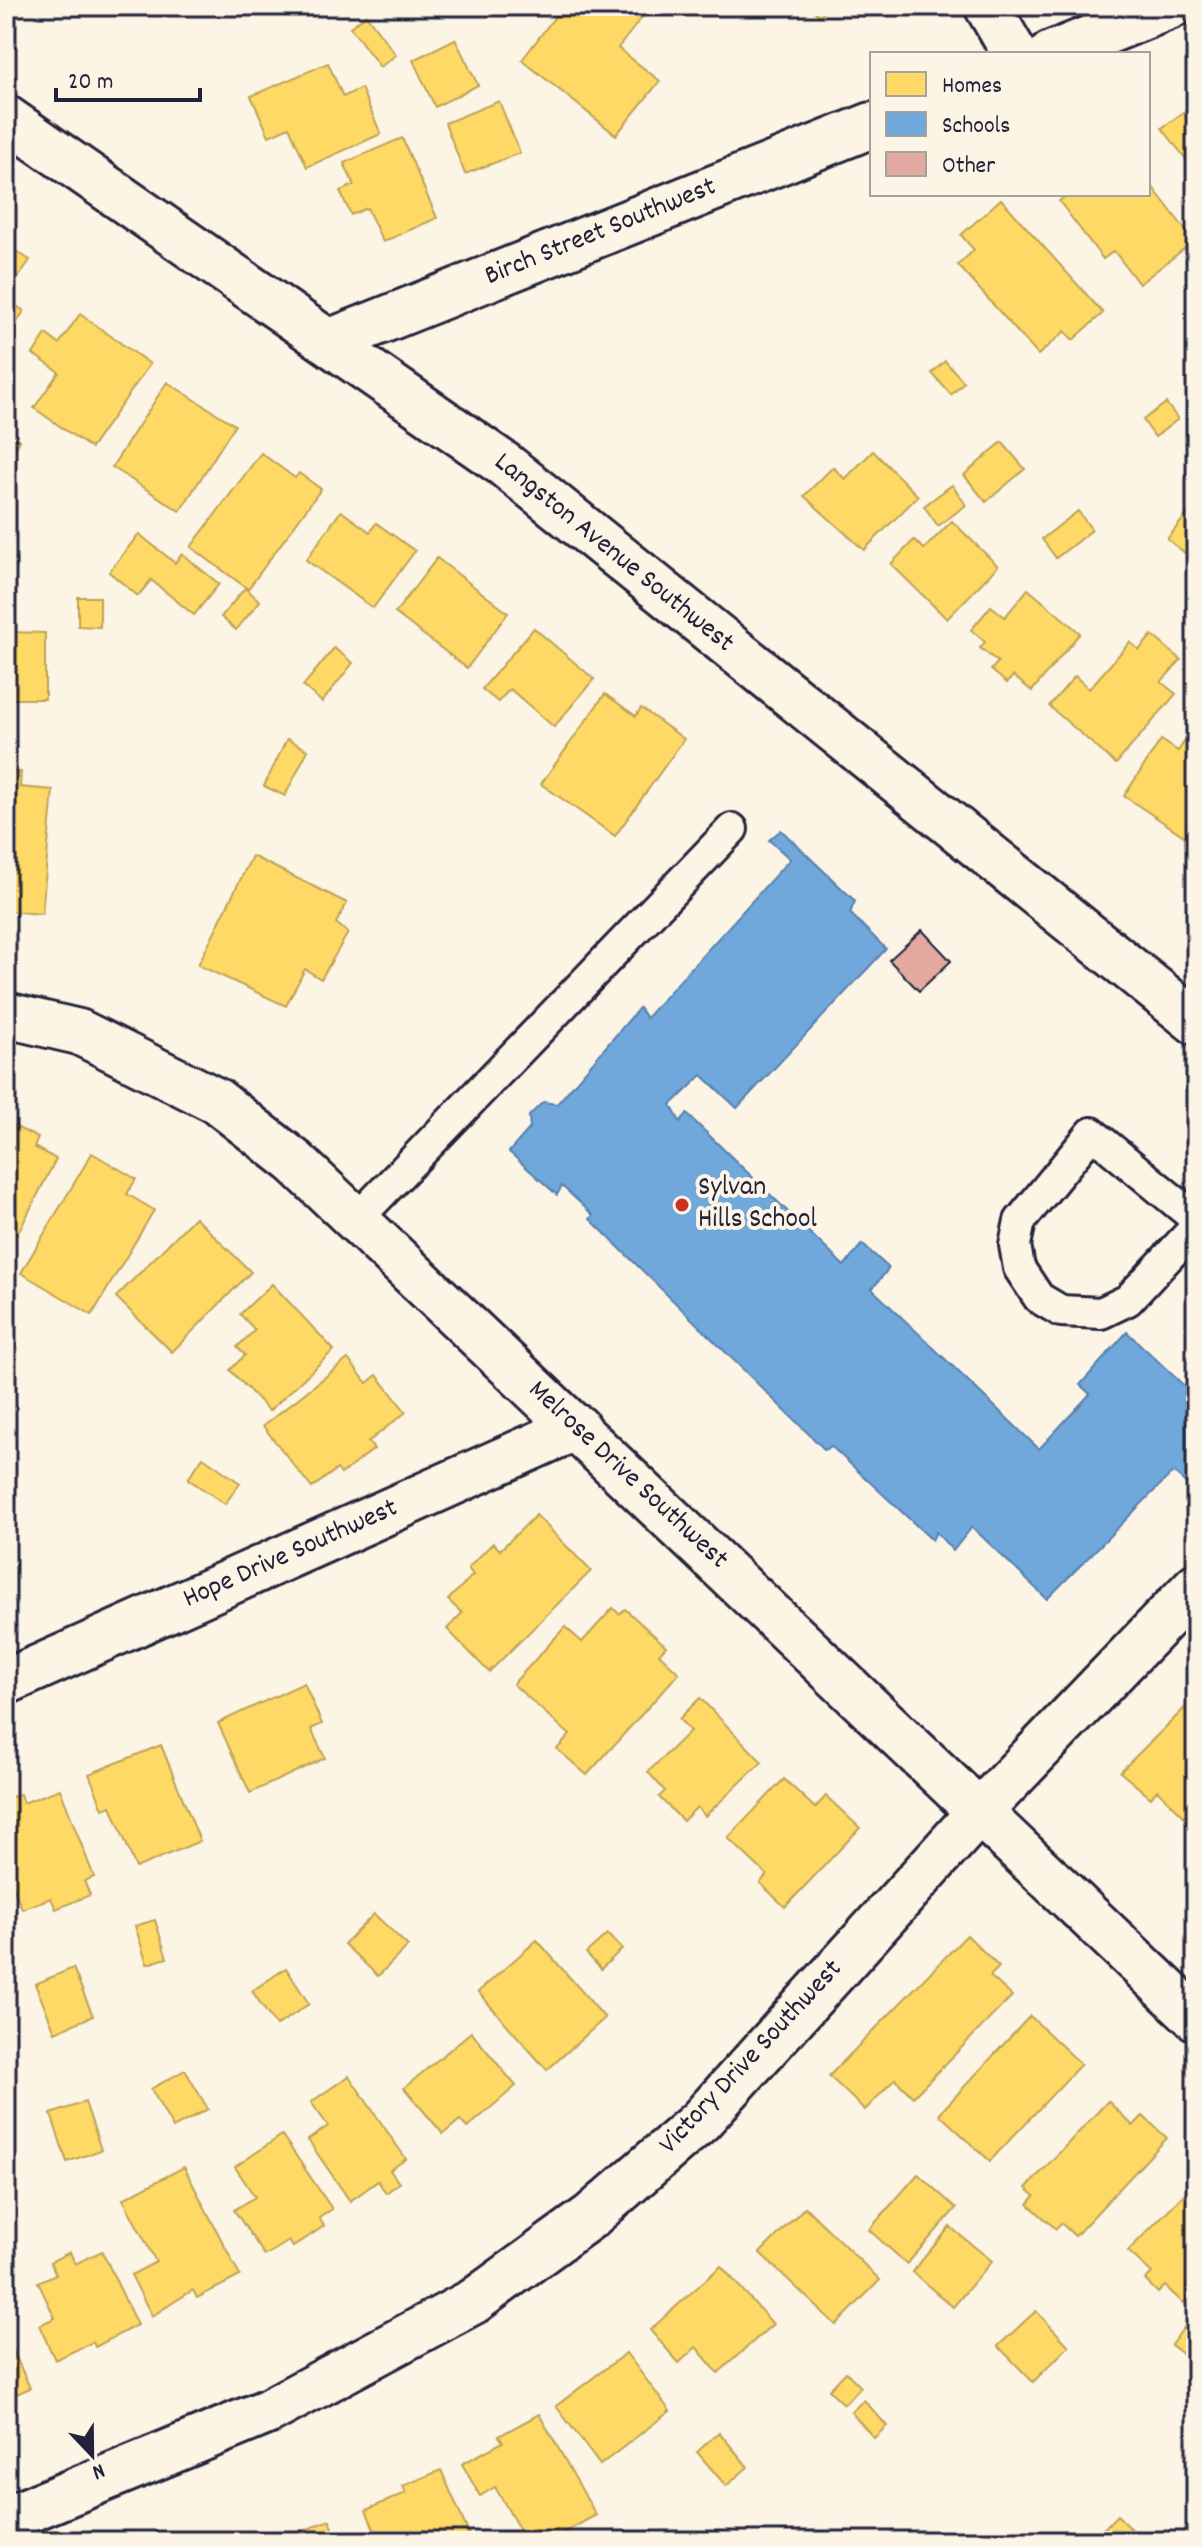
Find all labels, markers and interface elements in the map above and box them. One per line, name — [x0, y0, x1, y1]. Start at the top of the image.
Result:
scale bar — [56, 52, 200, 102]
legend — [870, 52, 1150, 196]
text: 20 m — [68, 66, 114, 100]
text: Homes — [942, 70, 1002, 104]
text: Schools — [942, 110, 1010, 144]
text: Other — [942, 150, 995, 184]
street label: Birch Street Southwest — [479, 168, 723, 298]
street label: Langston Avenue Southwest — [484, 444, 742, 664]
place label: Sylvan Hills School — [698, 1169, 817, 1241]
marker: Sylvan Hills School — [673, 1196, 691, 1214]
street label: Melrose Drive Southwest — [518, 1372, 736, 1580]
street label: Hope Drive Southwest — [177, 1490, 405, 1620]
street label: Victory Drive Southwest — [651, 1952, 853, 2164]
north arrow — [52, 2415, 132, 2495]
text: N — [87, 2454, 109, 2487]

